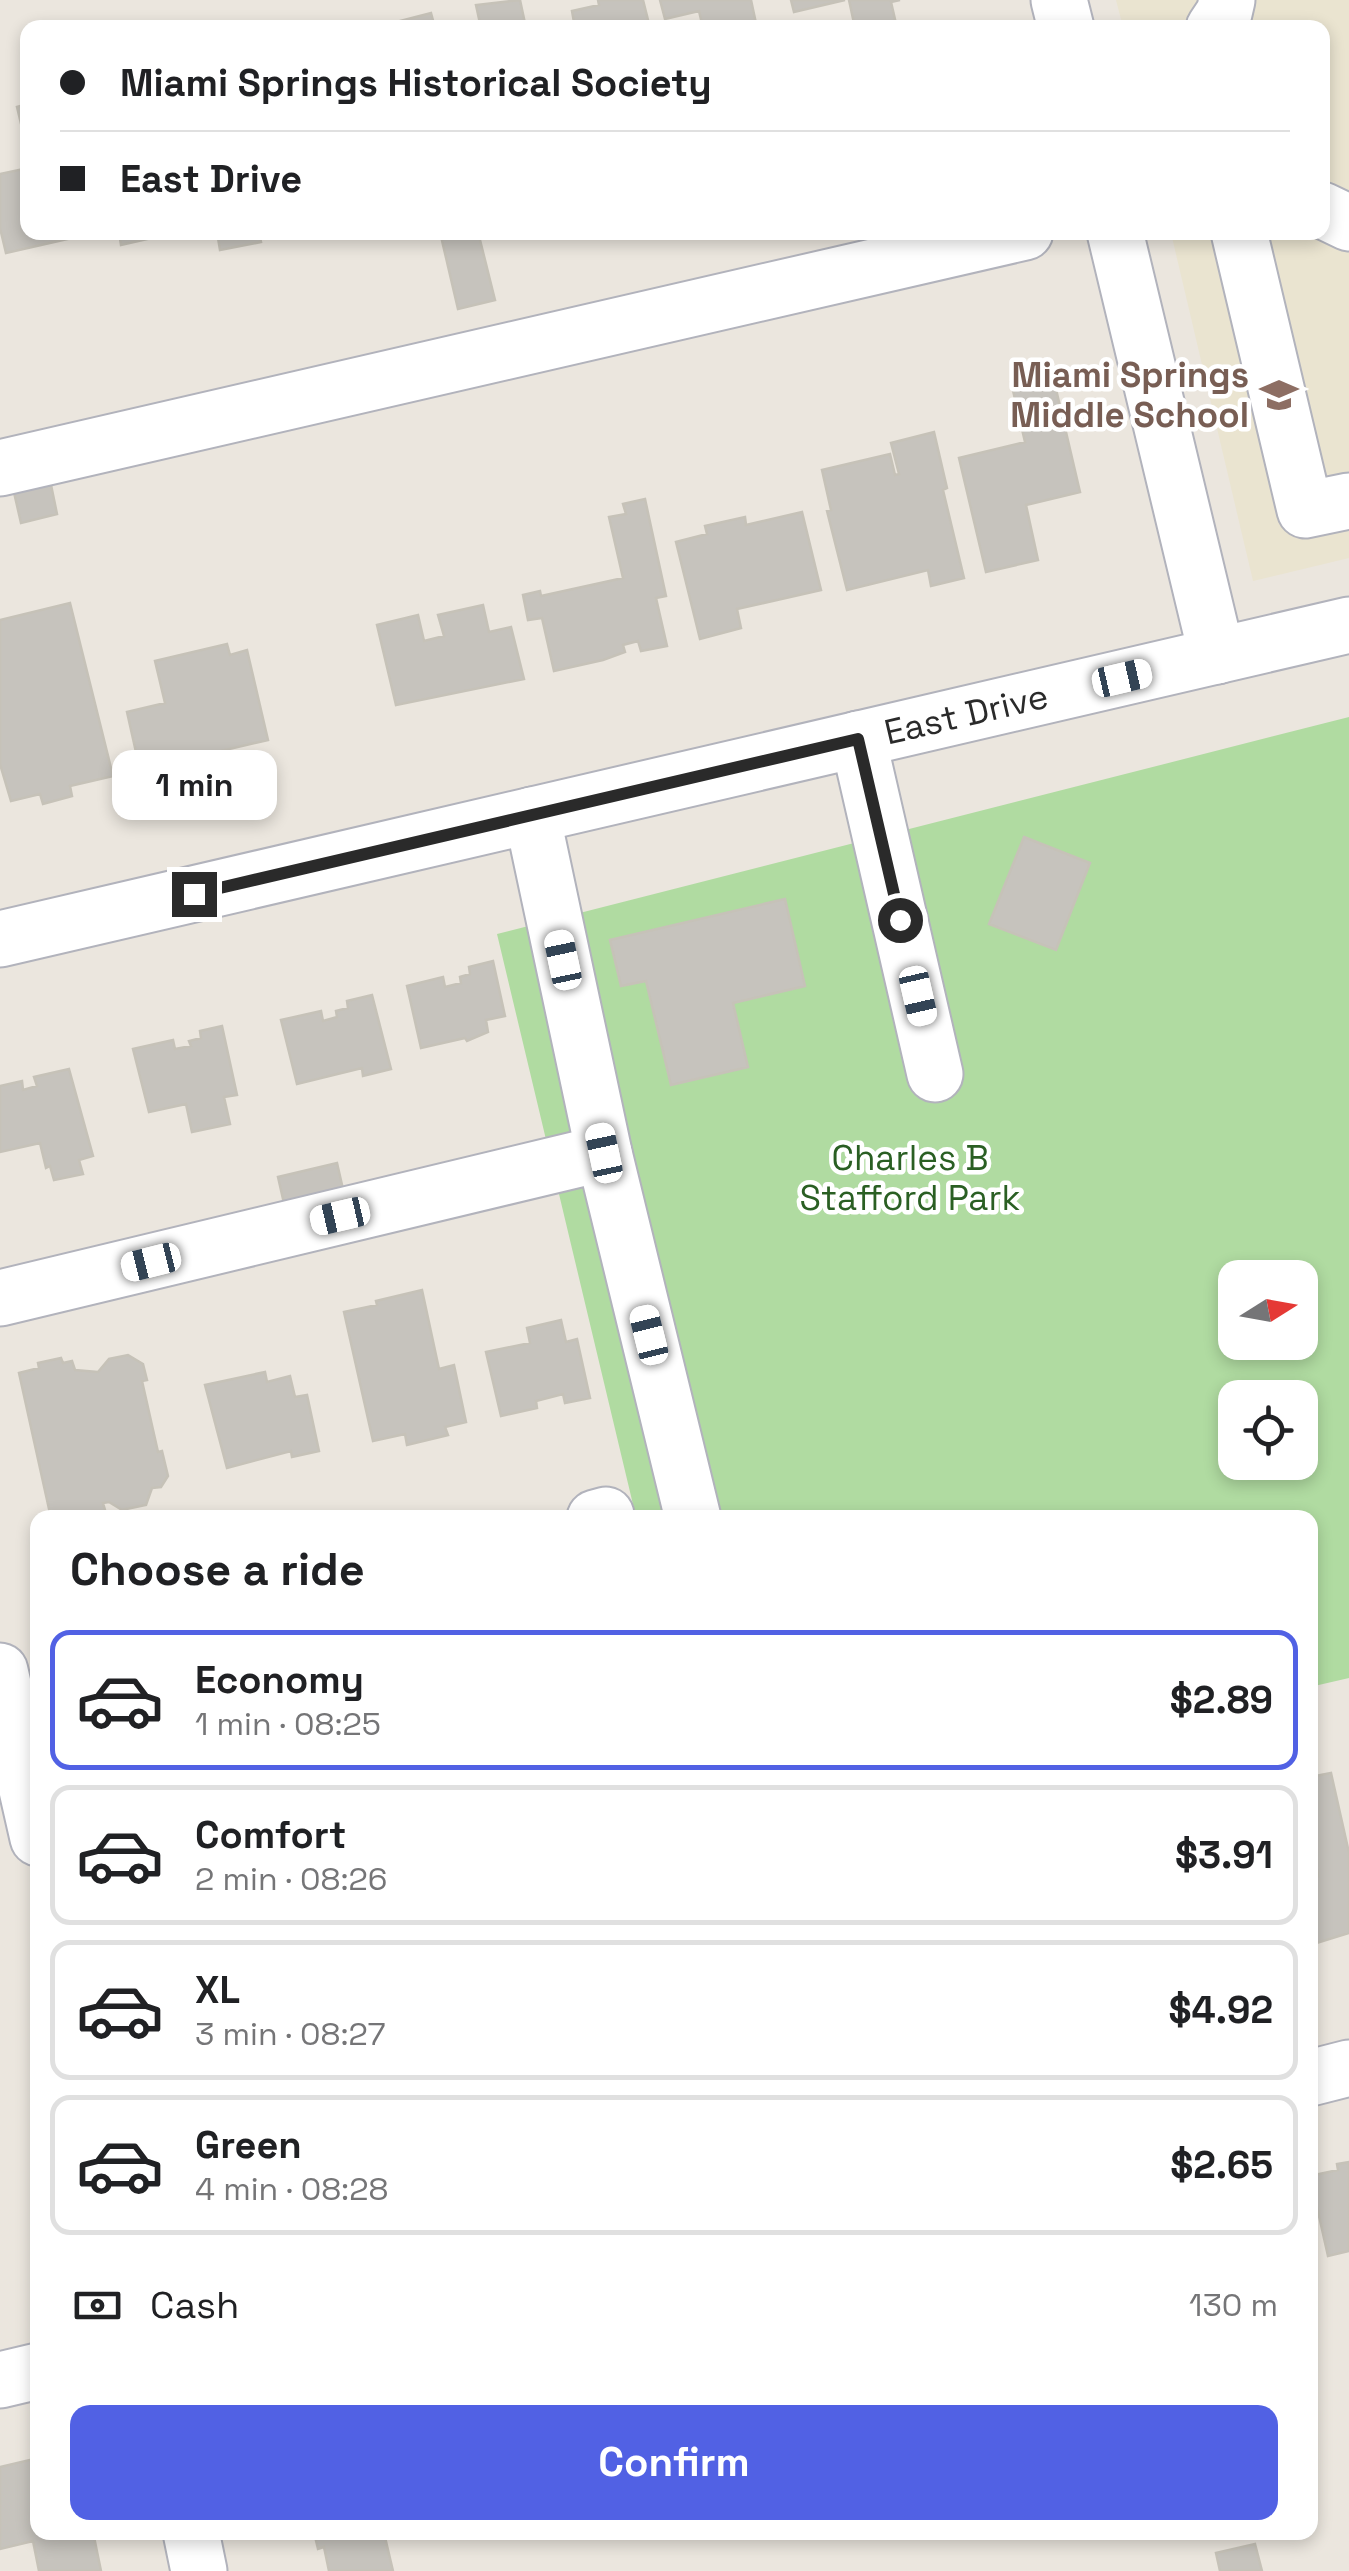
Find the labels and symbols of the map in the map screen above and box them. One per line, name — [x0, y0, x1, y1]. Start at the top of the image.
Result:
place label: Miami Springs Middle School — [1010, 353, 1249, 437]
school or university icon: Miami Springs Middle School — [1258, 374, 1300, 416]
car — [1089, 657, 1155, 699]
street label: East Drive — [880, 674, 1052, 754]
callout: 1 min — [111, 749, 276, 819]
route end — [172, 872, 217, 917]
route start — [878, 898, 923, 943]
car — [542, 928, 584, 992]
car — [897, 963, 939, 1029]
car — [583, 1121, 625, 1185]
park label: Charles B Stafford Park — [800, 1136, 1021, 1220]
car — [307, 1195, 373, 1237]
car — [118, 1240, 184, 1284]
north arrow — [1218, 1260, 1318, 1360]
car — [627, 1302, 671, 1368]

